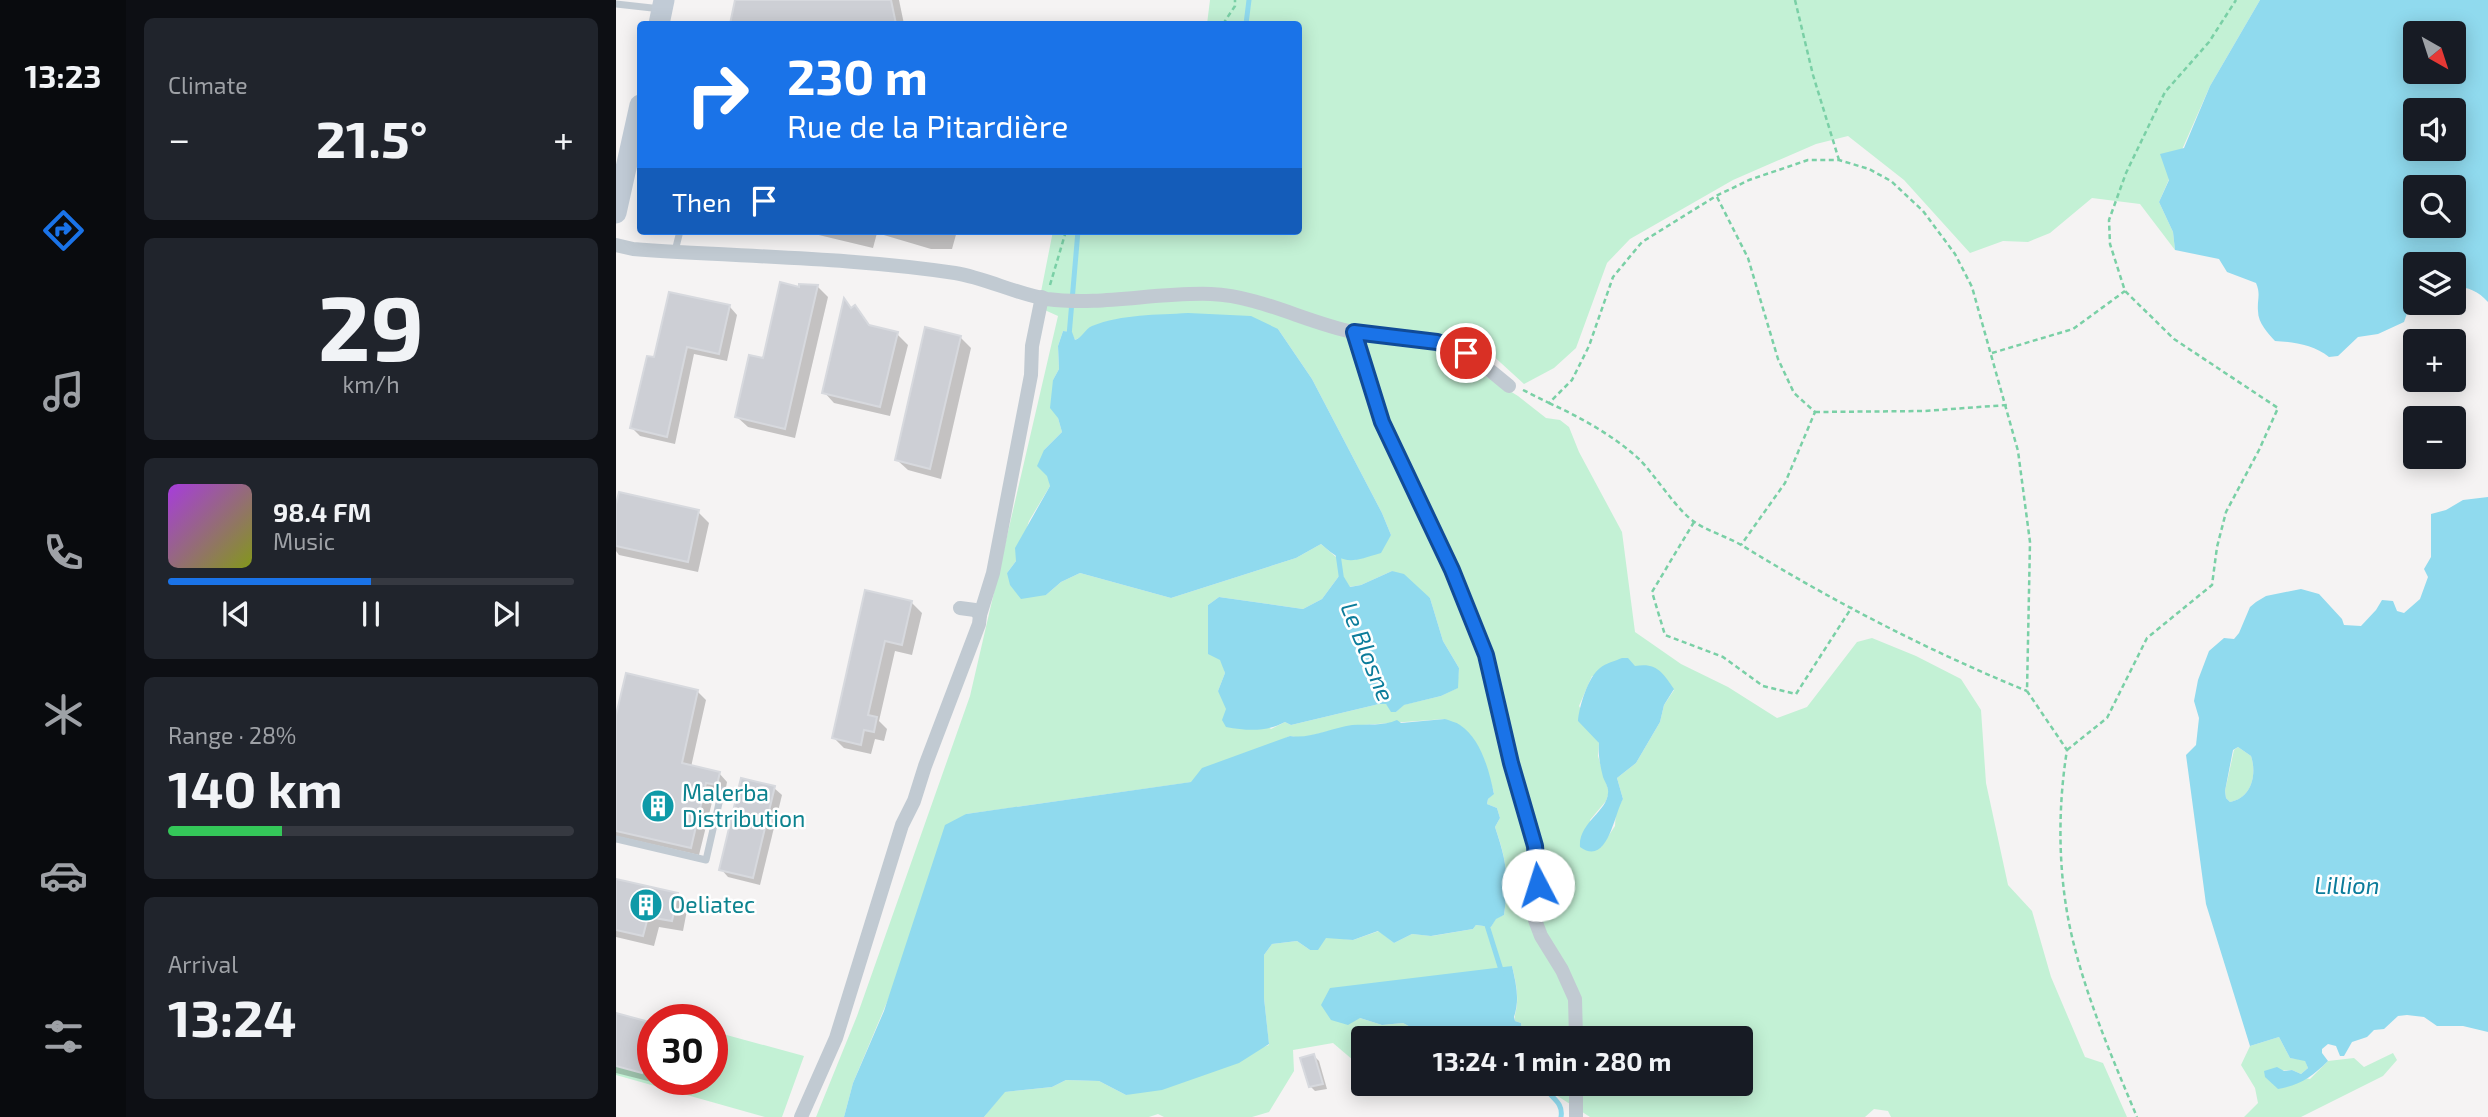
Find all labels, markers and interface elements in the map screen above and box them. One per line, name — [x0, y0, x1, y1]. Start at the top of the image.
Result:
north arrow — [2403, 21, 2466, 84]
map controls — [2403, 21, 2466, 469]
text: 230 m — [787, 46, 928, 105]
icon: right — [672, 49, 763, 140]
text: 13:23 — [25, 56, 101, 94]
text: Climate — [168, 71, 248, 99]
button: sound — [2403, 98, 2466, 161]
text: 21.5° — [316, 106, 428, 168]
text: Rue de la Pitardière — [787, 106, 1068, 144]
text: − — [168, 115, 190, 161]
text: + — [553, 115, 574, 161]
button: search — [2403, 175, 2466, 238]
icon: arrive — [745, 182, 783, 220]
text: Then — [672, 186, 731, 217]
icon: directions — [39, 206, 88, 255]
button: layers — [2403, 252, 2466, 315]
text: 29 — [318, 270, 424, 379]
pin — [1436, 323, 1496, 383]
button: + — [2403, 329, 2466, 392]
icon: arrive — [1447, 334, 1485, 372]
icon: music — [39, 367, 88, 416]
text: km/h — [342, 370, 400, 398]
button: − — [2403, 406, 2466, 469]
text: 98.4 FM — [273, 496, 371, 527]
text: Music — [273, 527, 335, 555]
icon: phone — [39, 528, 88, 577]
icon: previous — [217, 595, 255, 633]
icon: pause — [352, 595, 390, 633]
icon: next — [487, 595, 525, 633]
water label: Le Blosne — [1335, 598, 1401, 705]
icon: climate — [39, 690, 88, 739]
text: Range · 28% — [168, 721, 296, 749]
text: 140 km — [168, 756, 343, 818]
place label: Malerba Distribution — [682, 778, 805, 832]
building icon: Malerba Distribution — [639, 787, 677, 825]
position arrow — [1501, 848, 1575, 922]
icon: car — [39, 851, 88, 900]
water label: Lillion — [2314, 870, 2380, 899]
building icon: Oeliatec — [627, 886, 665, 924]
place label: Oeliatec — [670, 890, 755, 918]
text: Arrival — [168, 950, 238, 978]
text: 13:24 — [168, 985, 297, 1047]
speed limit sign: 30 — [637, 1004, 728, 1095]
icon: filters — [39, 1012, 88, 1061]
text: 13:24 · 1 min · 280 m — [1433, 1045, 1671, 1076]

